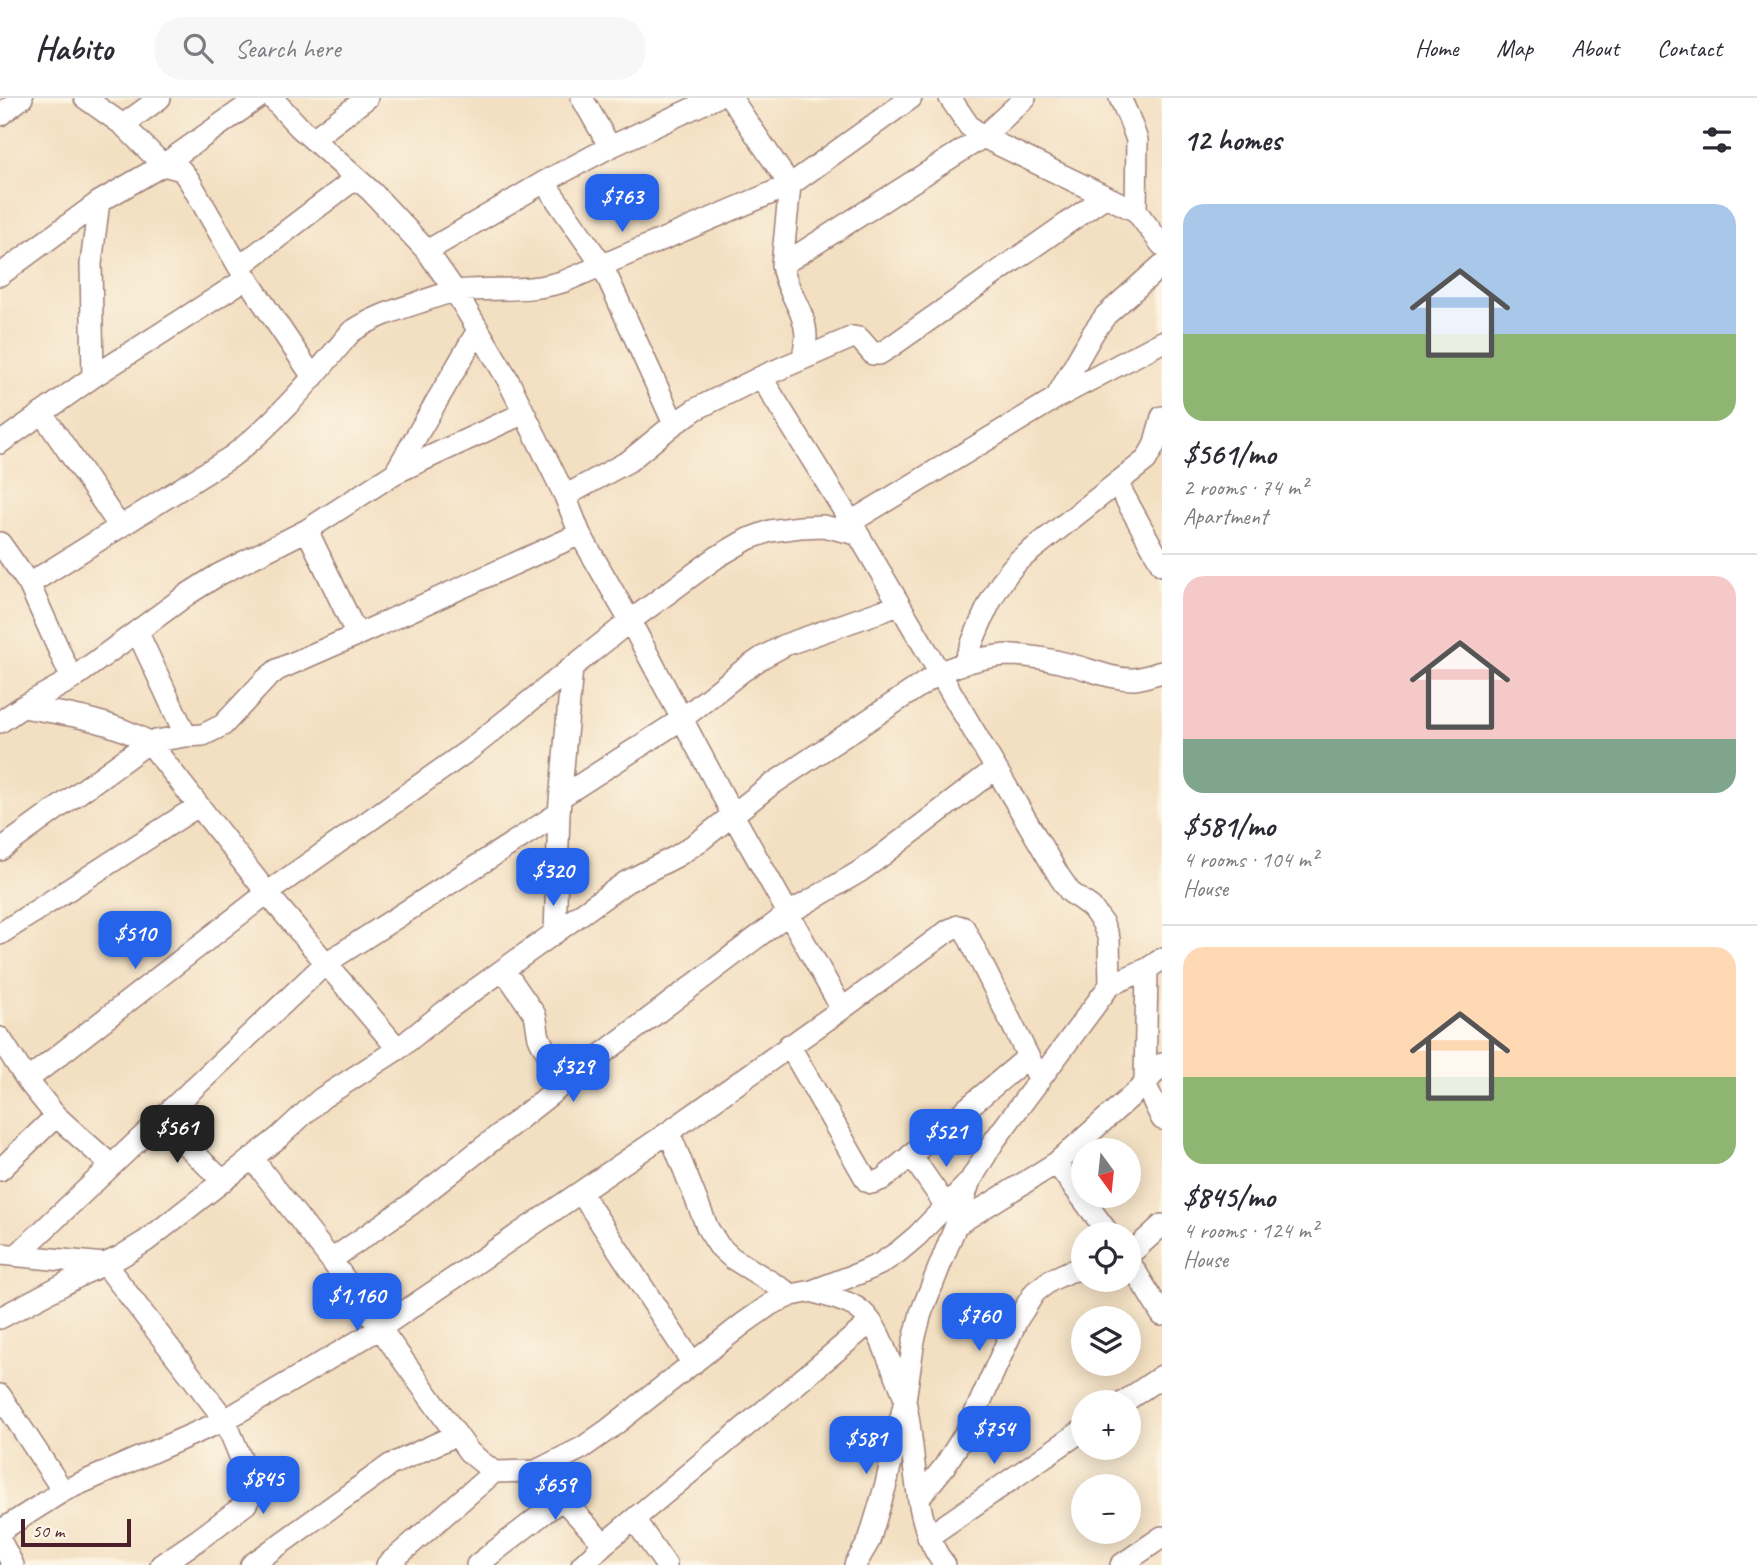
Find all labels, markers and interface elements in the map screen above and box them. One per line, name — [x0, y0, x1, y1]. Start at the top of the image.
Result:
search box — [155, 17, 645, 80]
text: Habito — [35, 27, 113, 69]
icon: search — [179, 29, 217, 67]
text: Search here — [235, 32, 341, 65]
text: Home — [1415, 33, 1458, 63]
text: Map — [1496, 33, 1533, 63]
text: About — [1571, 33, 1619, 63]
text: Contact — [1657, 33, 1722, 63]
text: 12 homes — [1183, 121, 1281, 159]
icon: filters — [1698, 121, 1736, 159]
pin: $763 — [581, 174, 663, 234]
text: $763 — [601, 182, 643, 211]
icon: home — [1397, 250, 1523, 376]
text: $561/mo — [1183, 435, 1276, 473]
text: 2 rooms · 74 m² — [1183, 473, 1307, 502]
text: Apartment — [1183, 502, 1268, 531]
icon: home — [1397, 622, 1523, 748]
text: $581/mo — [1183, 807, 1275, 845]
text: 4 rooms · 104 m² — [1183, 845, 1318, 874]
pin: $320 — [512, 848, 594, 908]
text: $320 — [532, 856, 574, 885]
text: House — [1183, 874, 1228, 903]
pin: $510 — [94, 912, 176, 971]
text: $510 — [114, 919, 156, 948]
icon: home — [1397, 993, 1523, 1119]
pin: $329 — [532, 1044, 614, 1104]
text: $329 — [552, 1052, 594, 1081]
pin: $561 — [136, 1105, 218, 1165]
pin: $521 — [905, 1110, 987, 1169]
text: $561 — [156, 1113, 198, 1142]
text: $521 — [925, 1117, 967, 1146]
north arrow — [1071, 1138, 1141, 1208]
map controls — [1071, 1138, 1141, 1544]
text: $845/mo — [1183, 1178, 1275, 1216]
text: 4 rooms · 124 m² — [1183, 1216, 1318, 1245]
button: locate — [1071, 1222, 1141, 1292]
text: House — [1183, 1245, 1228, 1274]
pin: $1,160 — [300, 1274, 414, 1333]
text: $1,160 — [329, 1281, 385, 1310]
pin: $760 — [938, 1294, 1020, 1353]
text: $760 — [958, 1301, 1000, 1330]
button: layers — [1071, 1306, 1141, 1376]
button: + — [1071, 1390, 1141, 1460]
pin: $754 — [953, 1406, 1035, 1466]
text: $754 — [974, 1414, 1014, 1443]
pin: $581 — [825, 1416, 907, 1476]
text: $581 — [845, 1424, 887, 1453]
pin: $845 — [222, 1456, 304, 1516]
pin: $659 — [514, 1462, 596, 1522]
text: $845 — [242, 1464, 284, 1493]
text: $659 — [534, 1470, 576, 1499]
button: − — [1071, 1474, 1141, 1544]
scale bar — [21, 1516, 131, 1548]
text: 50 m — [32, 1519, 64, 1543]

